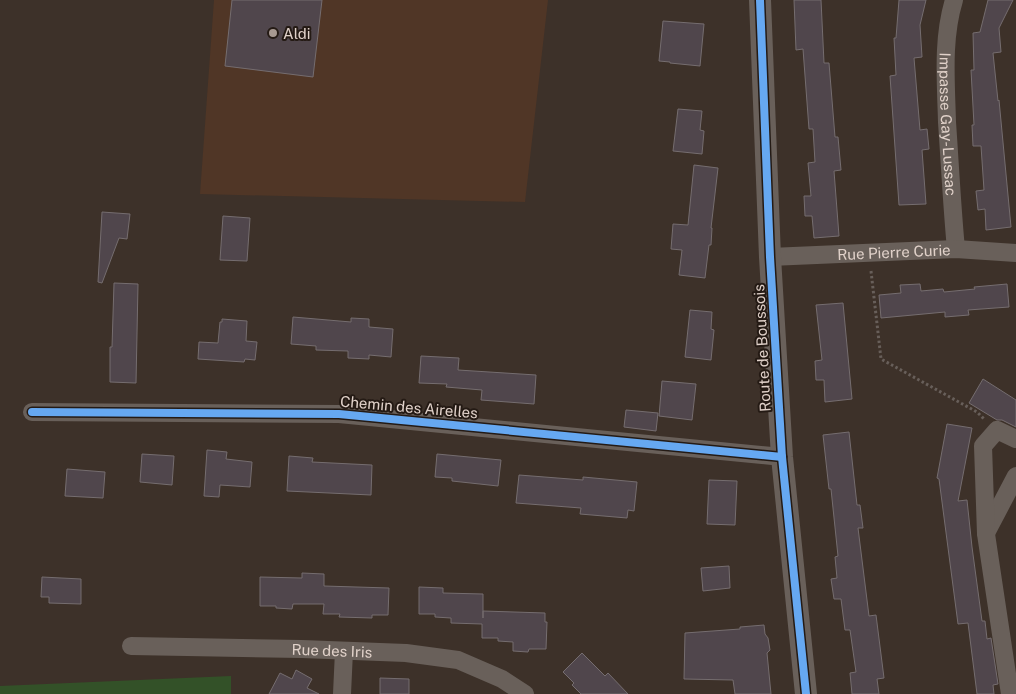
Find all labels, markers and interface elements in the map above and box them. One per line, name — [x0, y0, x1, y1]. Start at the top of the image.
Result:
place label: Aldi — [283, 25, 311, 42]
marker: Aldi — [267, 27, 279, 39]
street label: Impasse Gay-Lussac — [937, 52, 960, 196]
street label: Rue Pierre Curie — [837, 241, 951, 263]
street label: Route de Boussois — [750, 284, 774, 412]
street label: Chemin des Airelles — [339, 393, 479, 421]
street label: Rue des Iris — [291, 640, 373, 660]

